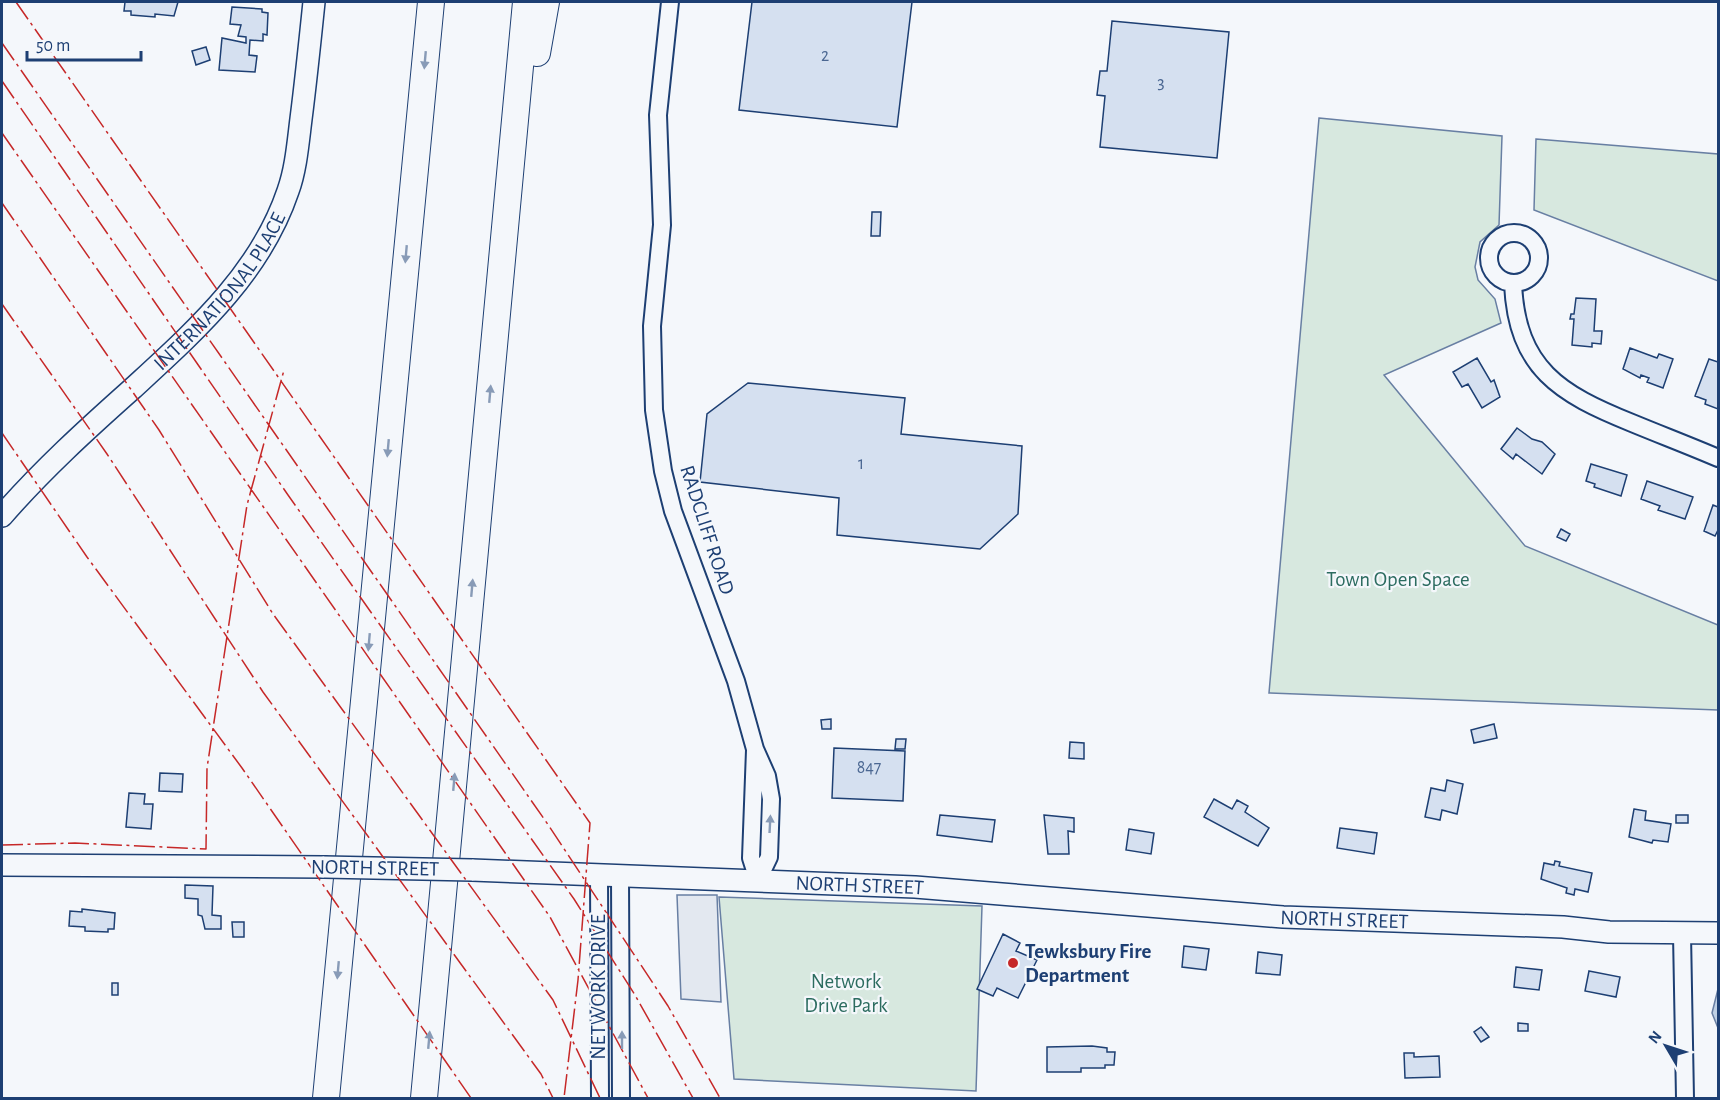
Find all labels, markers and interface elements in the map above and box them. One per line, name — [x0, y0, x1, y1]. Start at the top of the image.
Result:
scale bar — [27, 24, 141, 62]
text: 50 m — [36, 37, 70, 55]
house number: 2 — [821, 47, 829, 65]
one-way arrow — [420, 50, 430, 69]
house number: 3 — [1157, 74, 1165, 92]
street label: INTERNATIONAL PLACE — [150, 209, 289, 374]
one-way arrow — [401, 244, 411, 263]
one-way arrow — [485, 384, 495, 403]
one-way arrow — [383, 439, 393, 458]
house number: 1 — [858, 455, 864, 473]
street label: RADCLIFF ROAD — [676, 463, 738, 597]
park label: Town Open Space — [1326, 569, 1470, 590]
one-way arrow — [467, 578, 477, 597]
one-way arrow — [364, 633, 374, 652]
house number: 847 — [857, 759, 881, 777]
one-way arrow — [449, 772, 459, 791]
one-way arrow — [766, 815, 775, 834]
street label: NORTH STREET — [311, 856, 439, 880]
street label: NORTH STREET — [795, 872, 925, 898]
street label: NORTH STREET — [1280, 906, 1409, 932]
street label: NETWORK DRIVE — [588, 914, 609, 1060]
place label: Tewksbury Fire Department — [1025, 941, 1151, 986]
marker: Tewksbury Fire Department — [1006, 956, 1020, 970]
one-way arrow — [333, 960, 343, 979]
park label: Network Drive Park — [804, 971, 888, 1016]
north arrow — [1636, 1016, 1696, 1076]
text: N — [1645, 1028, 1665, 1047]
one-way arrow — [424, 1031, 434, 1050]
one-way arrow — [617, 1031, 627, 1050]

